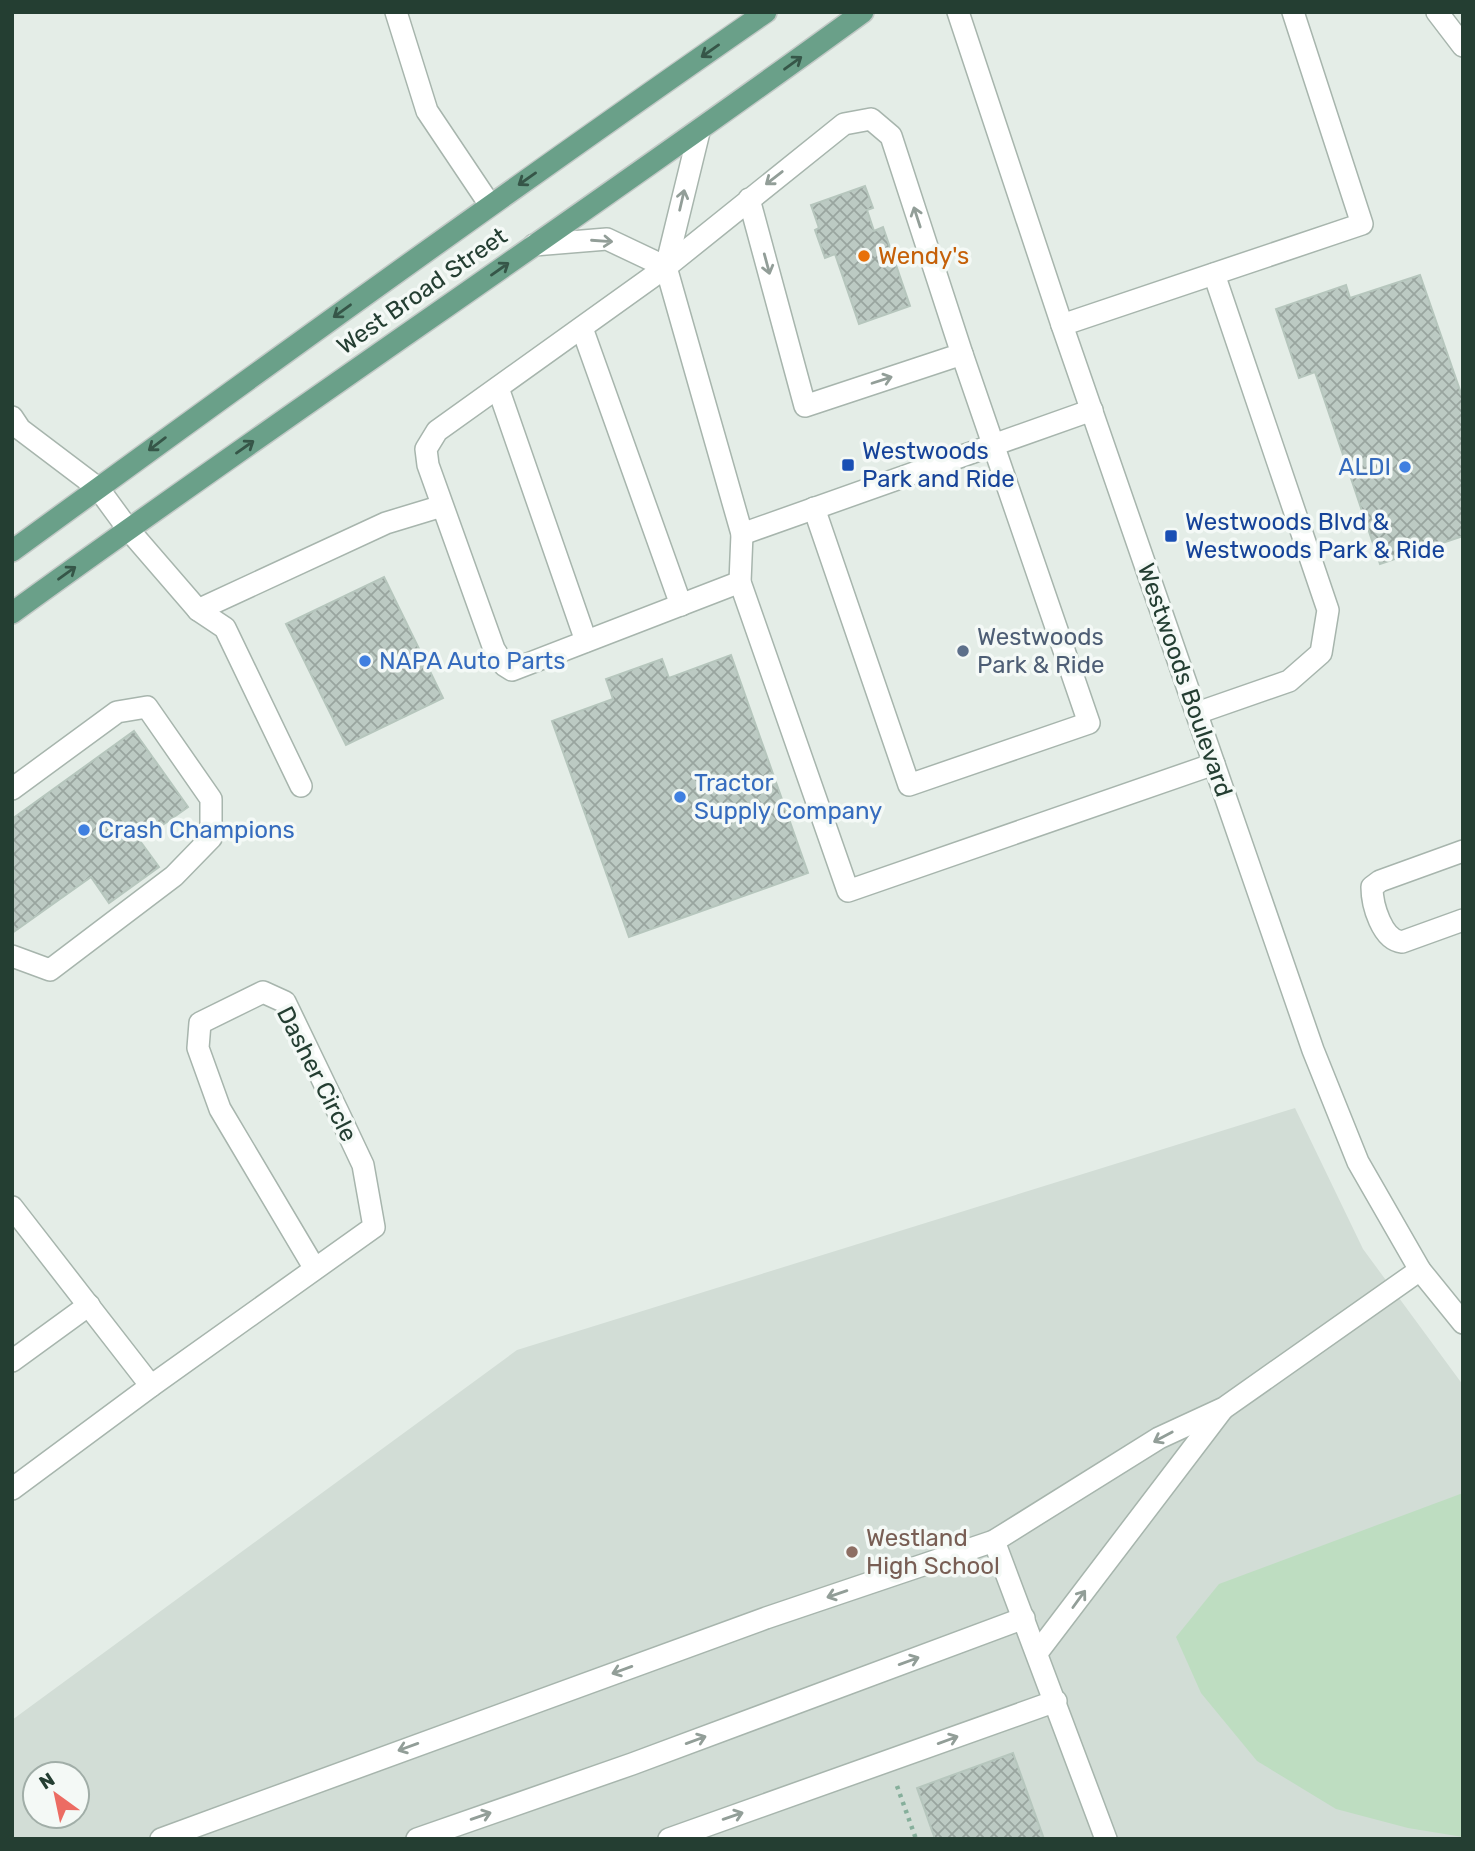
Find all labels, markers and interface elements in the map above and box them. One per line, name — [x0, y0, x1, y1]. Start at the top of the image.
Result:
one-way arrow — [701, 44, 720, 58]
one-way arrow — [783, 56, 802, 70]
one-way arrow — [766, 171, 784, 186]
one-way arrow — [518, 172, 537, 186]
one-way arrow — [676, 189, 689, 212]
one-way arrow — [910, 206, 923, 228]
street label: West Broad Street — [332, 222, 512, 360]
one-way arrow — [590, 235, 613, 248]
place label: Wendy's — [878, 242, 969, 270]
marker: Wendy's — [856, 248, 872, 264]
one-way arrow — [761, 253, 774, 275]
one-way arrow — [490, 262, 509, 276]
one-way arrow — [333, 304, 352, 318]
one-way arrow — [871, 373, 893, 385]
one-way arrow — [148, 437, 167, 451]
place label: Westwoods Park and Ride — [862, 437, 1015, 493]
one-way arrow — [235, 440, 254, 454]
place label: ALDI — [1338, 453, 1391, 481]
marker: Westwoods Park and Ride — [840, 457, 856, 473]
marker: ALDI — [1397, 459, 1413, 475]
place label: Westwoods Blvd & Westwoods Park & Ride — [1185, 508, 1445, 564]
marker: Westwoods Blvd & Westwoods Park & Ride — [1163, 528, 1179, 544]
street label: Westwoods Boulevard — [1132, 560, 1238, 800]
one-way arrow — [57, 566, 76, 580]
place label: Westwoods Park & Ride — [977, 623, 1104, 679]
marker: Westwoods Park & Ride — [955, 643, 971, 659]
place label: NAPA Auto Parts — [379, 647, 565, 675]
marker: NAPA Auto Parts — [357, 653, 373, 669]
place label: Tractor Supply Company — [694, 769, 882, 825]
marker: Tractor Supply Company — [672, 789, 688, 805]
place label: Crash Champions — [98, 816, 295, 844]
marker: Crash Champions — [76, 822, 92, 838]
street label: Dasher Circle — [271, 1002, 363, 1146]
one-way arrow — [1153, 1431, 1173, 1445]
place label: Westland High School — [866, 1524, 1000, 1580]
marker: Westland High School — [844, 1544, 860, 1560]
one-way arrow — [826, 1588, 848, 1601]
one-way arrow — [1072, 1590, 1086, 1609]
one-way arrow — [897, 1653, 919, 1666]
one-way arrow — [612, 1665, 634, 1677]
one-way arrow — [684, 1733, 706, 1746]
one-way arrow — [936, 1733, 958, 1745]
one-way arrow — [398, 1742, 420, 1755]
north arrow — [21, 1760, 91, 1830]
text: N — [35, 1768, 59, 1795]
one-way arrow — [470, 1809, 492, 1821]
one-way arrow — [722, 1809, 744, 1821]

